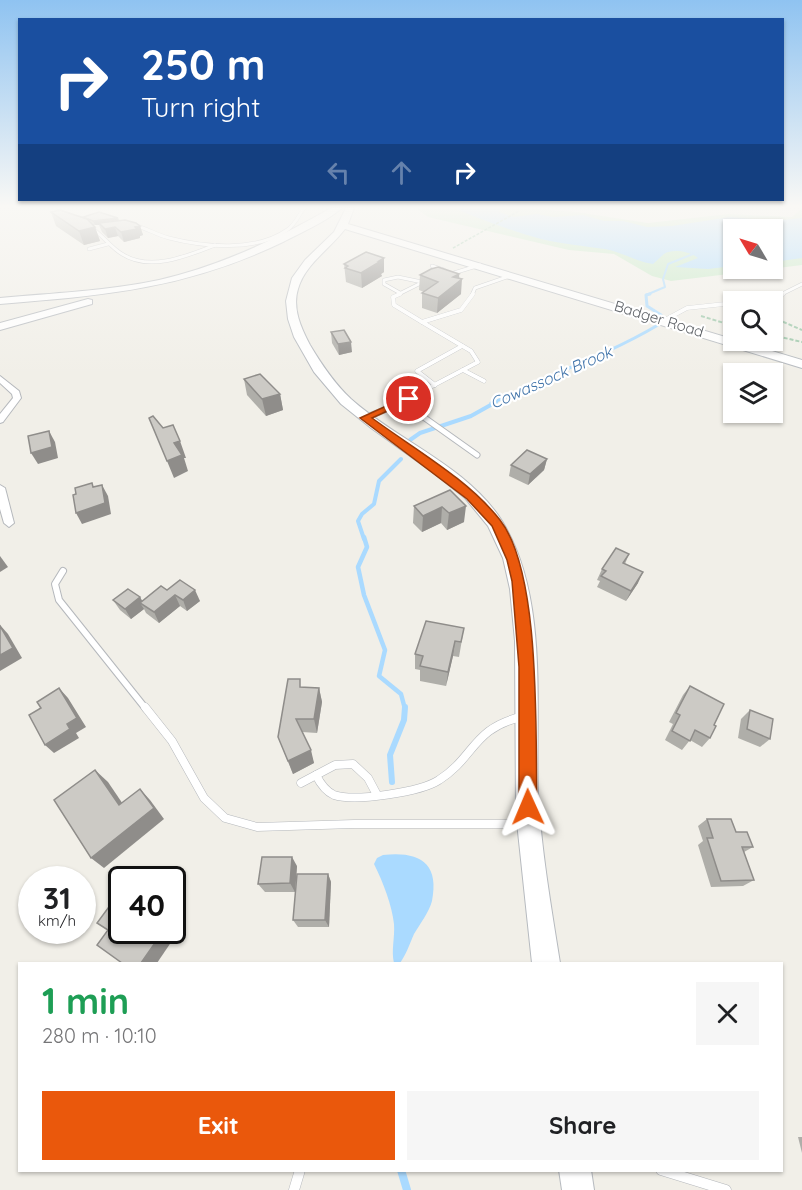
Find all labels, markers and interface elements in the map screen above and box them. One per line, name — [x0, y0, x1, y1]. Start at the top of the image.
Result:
text: 250 m — [141, 38, 265, 91]
icon: right — [42, 42, 120, 120]
text: Turn right — [141, 90, 260, 124]
icon: left — [322, 156, 355, 189]
icon: ahead — [385, 156, 418, 189]
icon: right — [448, 156, 481, 189]
north arrow — [723, 219, 783, 279]
map controls — [723, 219, 783, 423]
button: search — [723, 291, 783, 351]
street label: Badger Road — [612, 296, 706, 341]
water label: Cowassock Brook — [487, 340, 617, 413]
button: layers — [723, 363, 783, 423]
pin — [383, 373, 434, 424]
icon: arrive — [392, 382, 425, 415]
position arrow — [496, 775, 560, 839]
speed limit sign: 40 — [108, 866, 186, 944]
text: 31 — [43, 879, 71, 917]
text: km/h — [38, 911, 76, 930]
text: 1 min — [42, 978, 129, 1023]
button: close — [696, 982, 759, 1045]
text: 280 m · 10:10 — [42, 1023, 157, 1048]
button: Exit — [42, 1091, 395, 1160]
button: Share — [407, 1091, 759, 1160]

